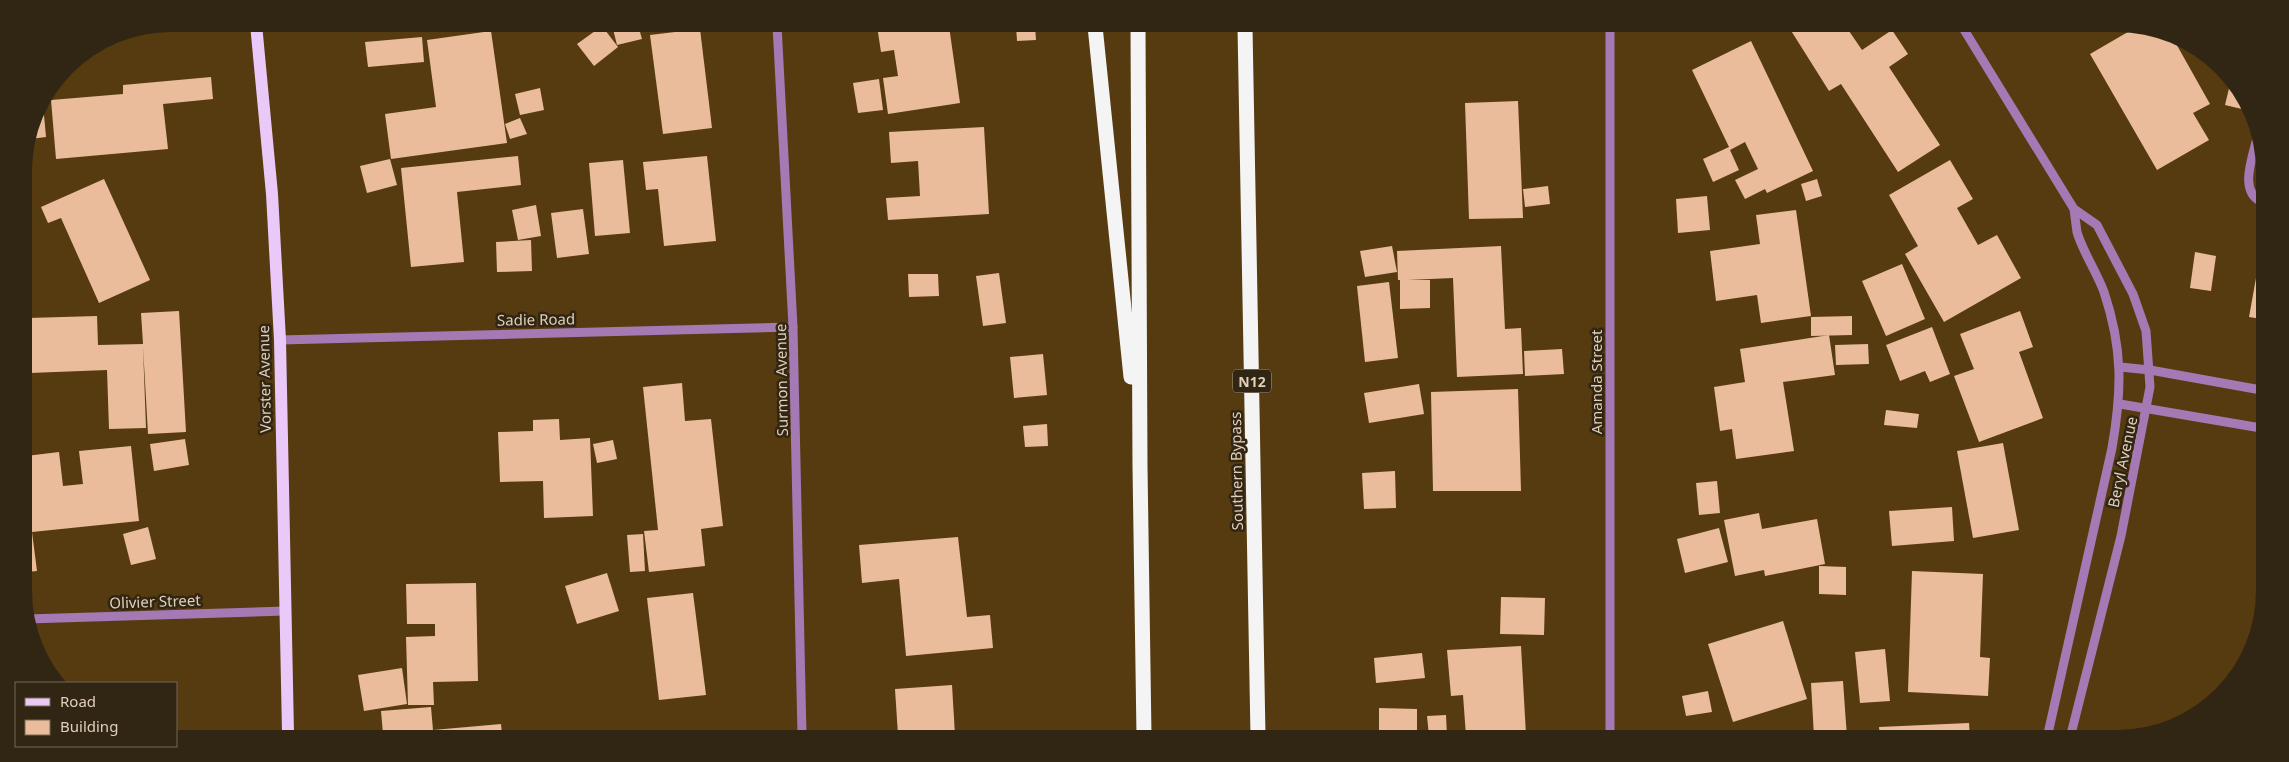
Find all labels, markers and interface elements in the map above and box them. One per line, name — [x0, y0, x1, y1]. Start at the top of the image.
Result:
street label: Sadie Road — [497, 308, 575, 330]
street label: Surmon Avenue — [770, 324, 792, 436]
street label: Vorster Avenue — [253, 325, 275, 433]
street label: Amanda Street — [1586, 329, 1606, 434]
road number: N12 — [1233, 370, 1271, 392]
street label: Southern Bypass — [1225, 412, 1247, 530]
street label: Beryl Avenue — [2103, 415, 2141, 509]
street label: Olivier Street — [109, 589, 202, 613]
legend — [15, 682, 178, 747]
text: Road — [60, 691, 96, 711]
text: Building — [60, 716, 118, 736]

